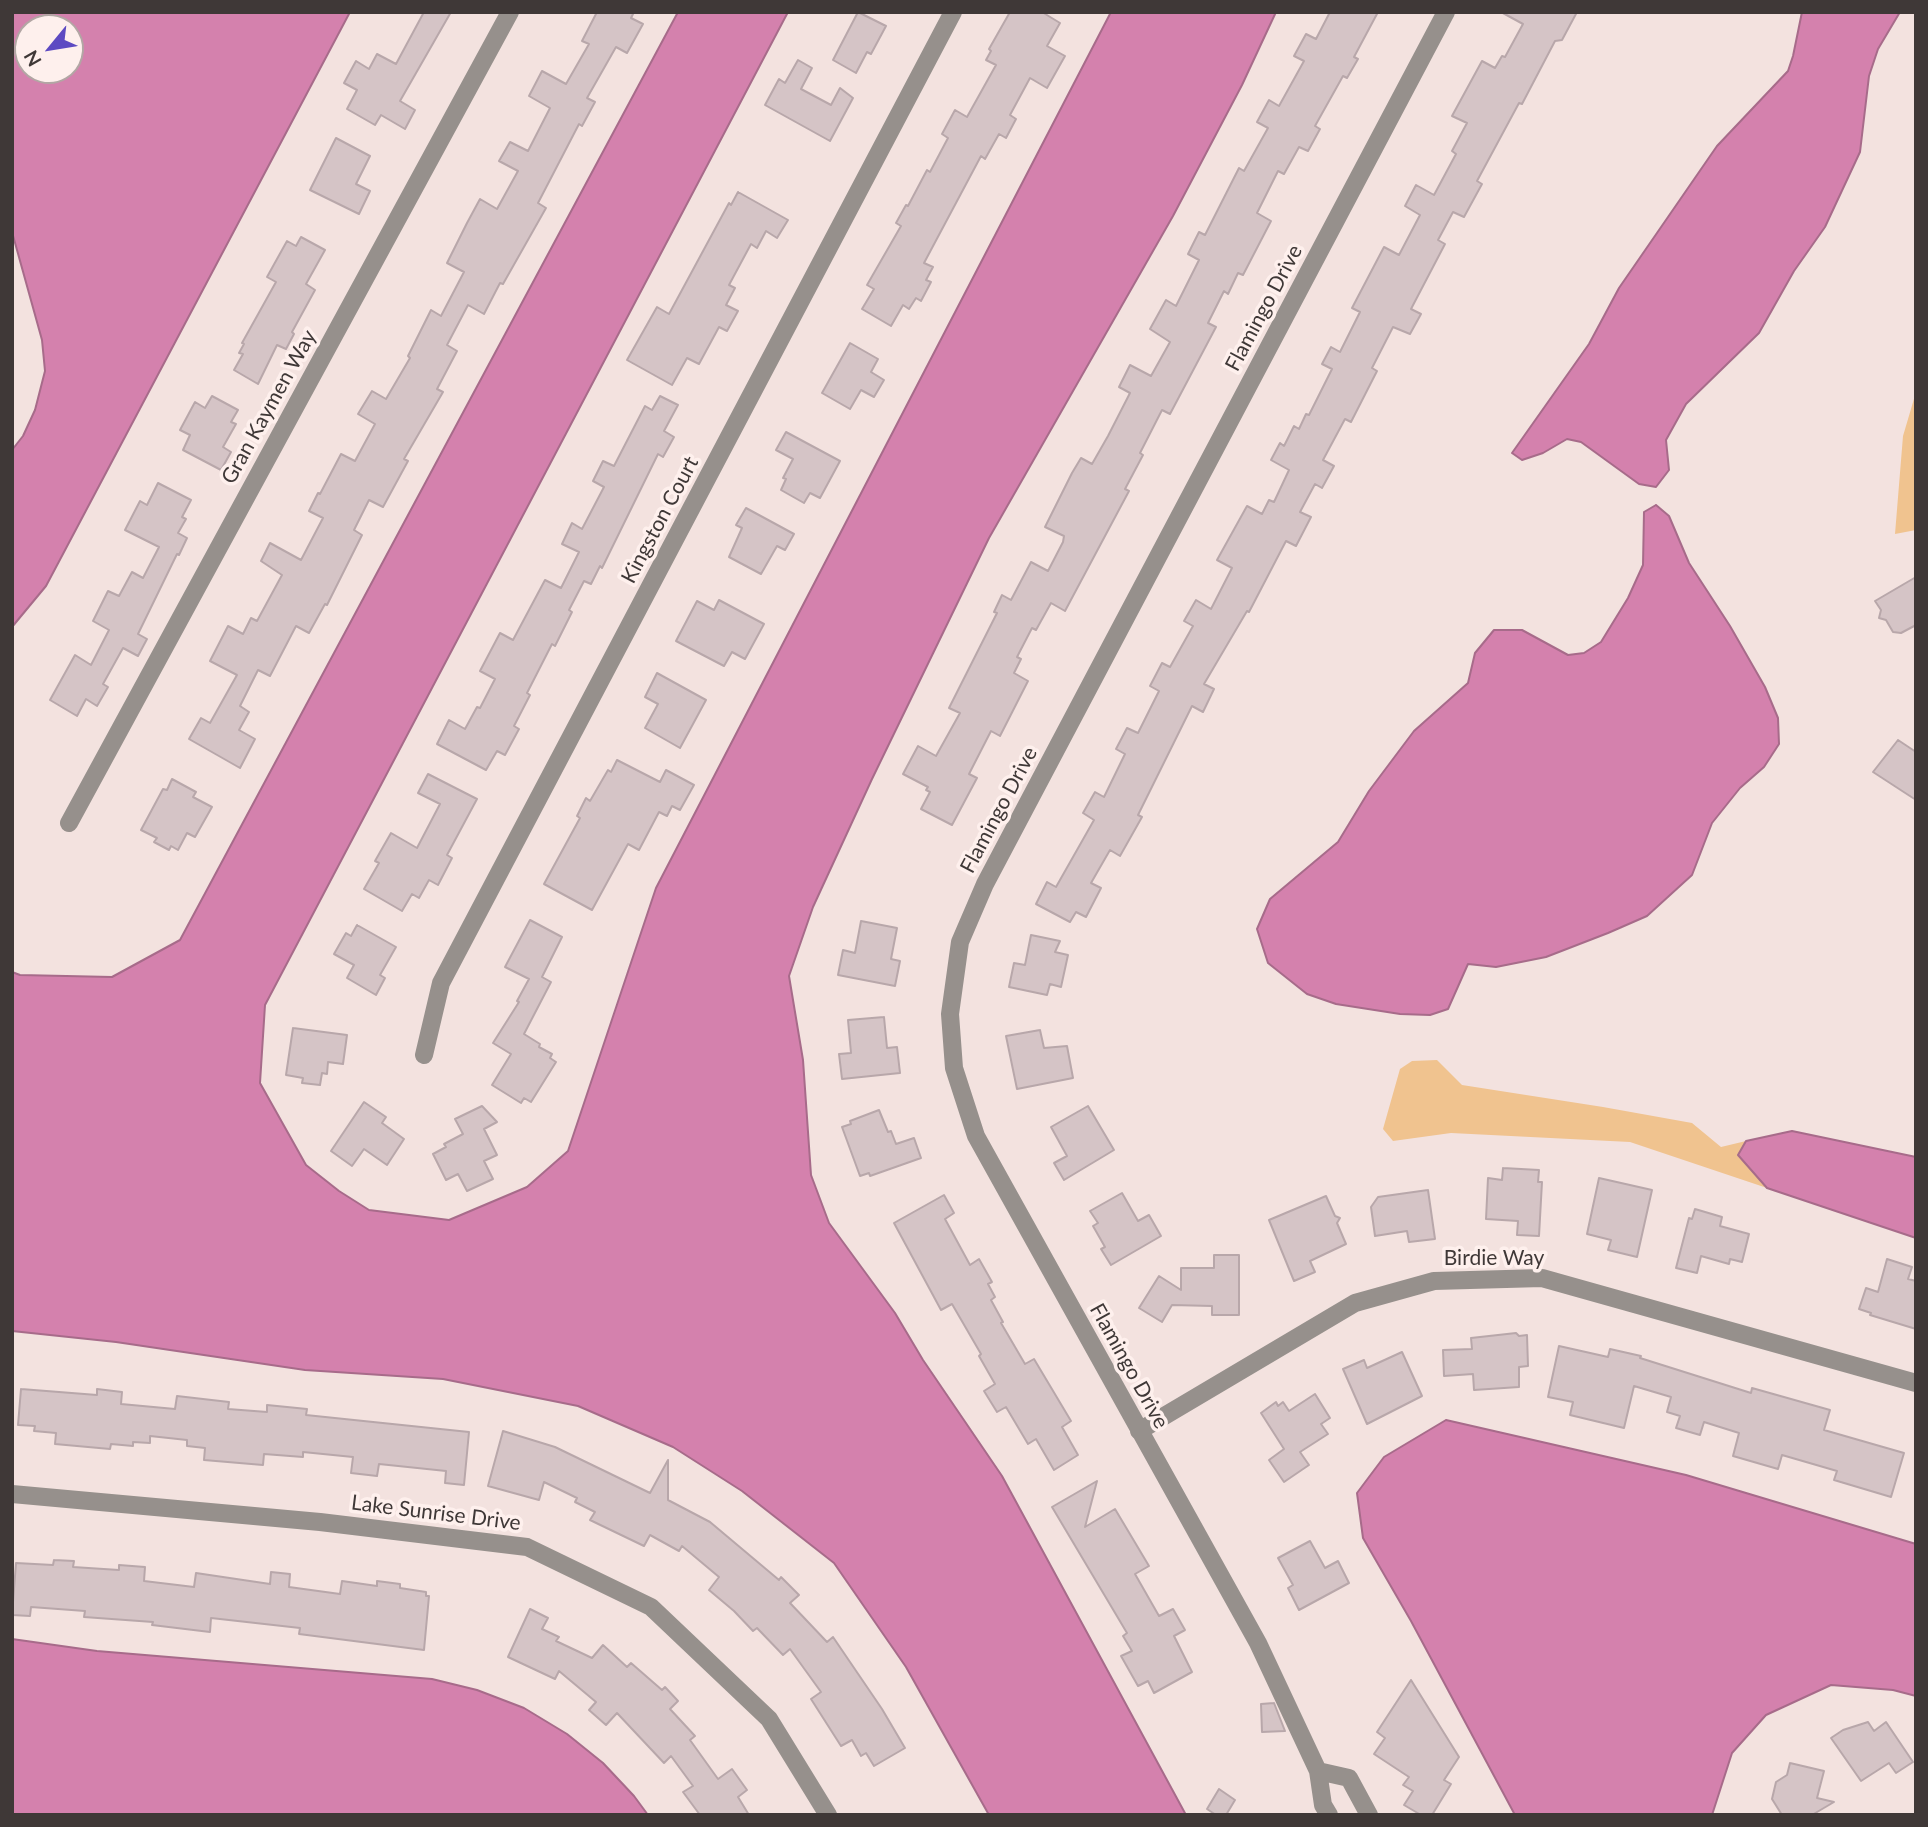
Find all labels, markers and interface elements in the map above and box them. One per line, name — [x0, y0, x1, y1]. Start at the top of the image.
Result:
north arrow — [14, 14, 84, 84]
text: N — [18, 47, 46, 71]
street label: Flamingo Drive — [1220, 241, 1308, 375]
street label: Gran Kaymen Way — [216, 326, 322, 488]
street label: Kingston Court — [616, 452, 704, 588]
street label: Flamingo Drive — [955, 743, 1043, 877]
street label: Birdie Way — [1444, 1245, 1544, 1271]
street label: Flamingo Drive — [1084, 1299, 1174, 1433]
street label: Lake Sunrise Drive — [350, 1490, 522, 1536]

